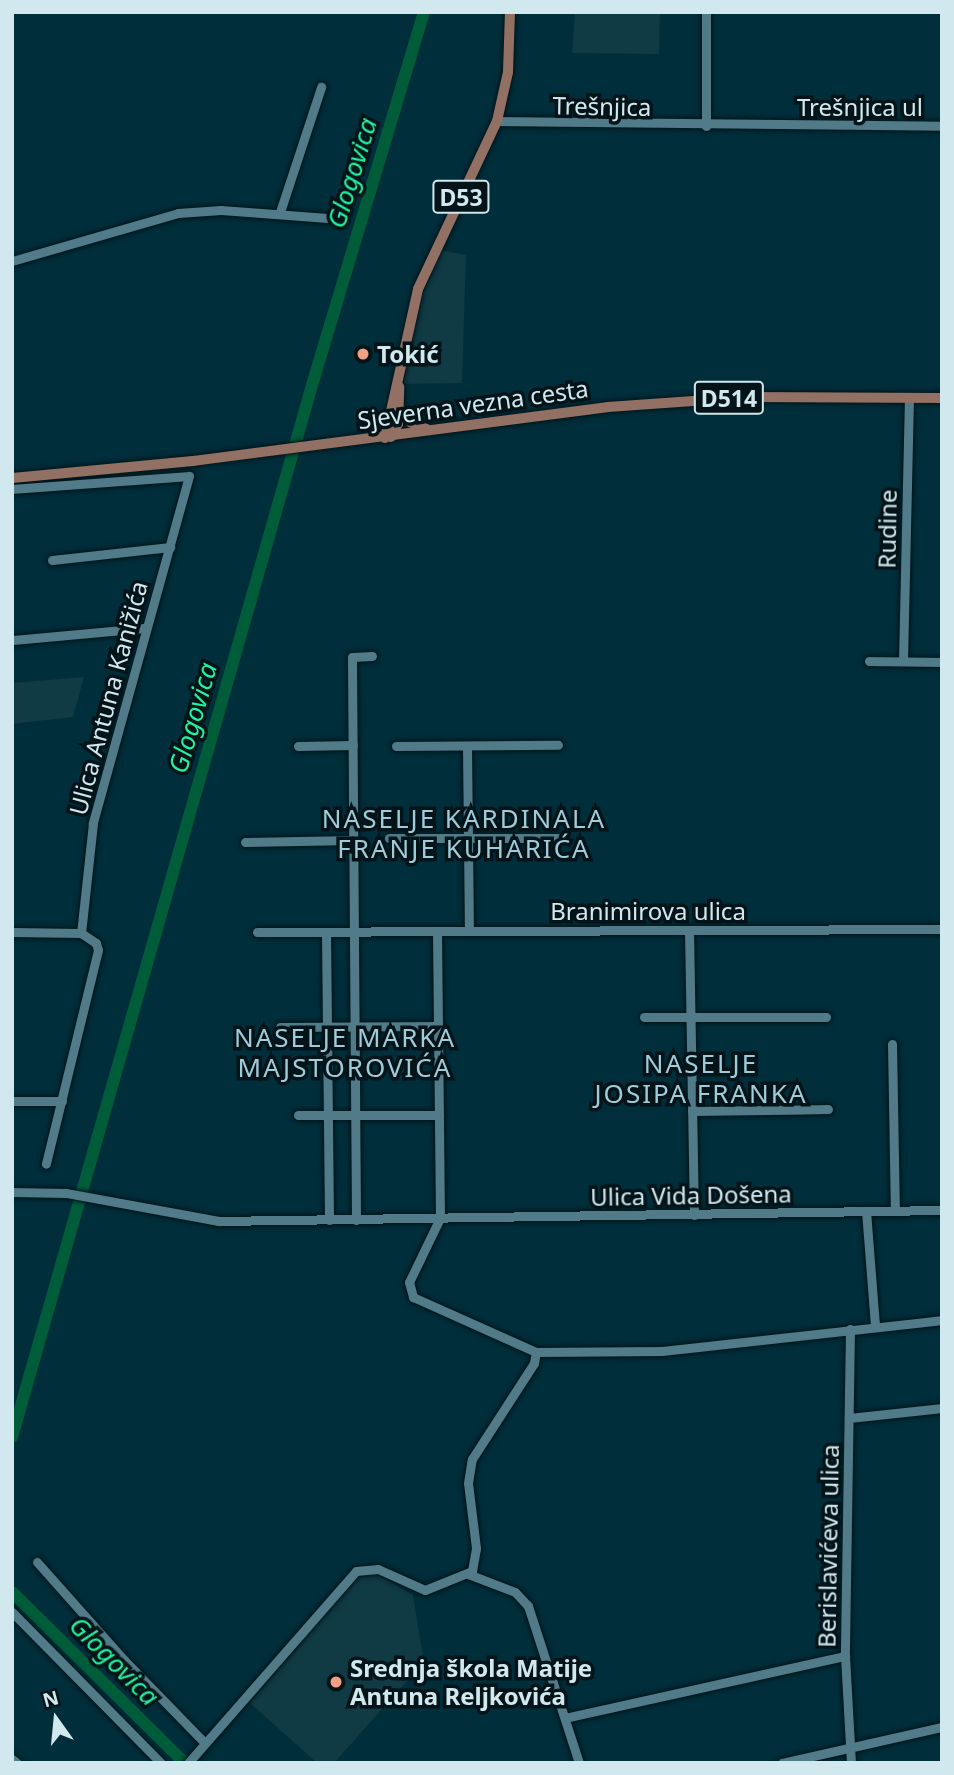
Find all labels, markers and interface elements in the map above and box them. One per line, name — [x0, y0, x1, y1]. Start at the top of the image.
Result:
street label: Trešnjica — [552, 91, 652, 121]
street label: Trešnjica ul — [797, 93, 923, 121]
water label: Glogovica — [320, 114, 384, 232]
road number: D53 — [431, 178, 491, 216]
place label: Tokić — [377, 340, 439, 368]
marker: Tokić — [355, 346, 371, 362]
street label: Sjeverna vezna cesta — [356, 374, 590, 434]
road number: D514 — [692, 378, 766, 418]
street label: Rudine — [872, 489, 902, 569]
street label: Ulica Antuna Kanižića — [63, 578, 153, 818]
water label: Glogovica — [162, 659, 224, 777]
district label: NASELJE KARDINALA FRANJE KUHARIĆA — [324, 803, 604, 864]
street label: Branimirova ulica — [550, 897, 746, 925]
district label: NASELJE MARKA MAJSTOROVIĆA — [236, 1022, 454, 1084]
district label: NASELJE JOSIPA FRANKA — [596, 1048, 806, 1110]
street label: Ulica Vida Došena — [590, 1179, 792, 1211]
street label: Berislavićeva ulica — [812, 1444, 844, 1648]
water label: Glogovica — [63, 1610, 165, 1712]
place label: Srednja škola Matije Antuna Reljkovića — [350, 1654, 592, 1710]
marker: Srednja škola Matije Antuna Reljkovića — [328, 1674, 344, 1690]
north arrow — [21, 1684, 91, 1754]
text: N — [40, 1684, 61, 1713]

